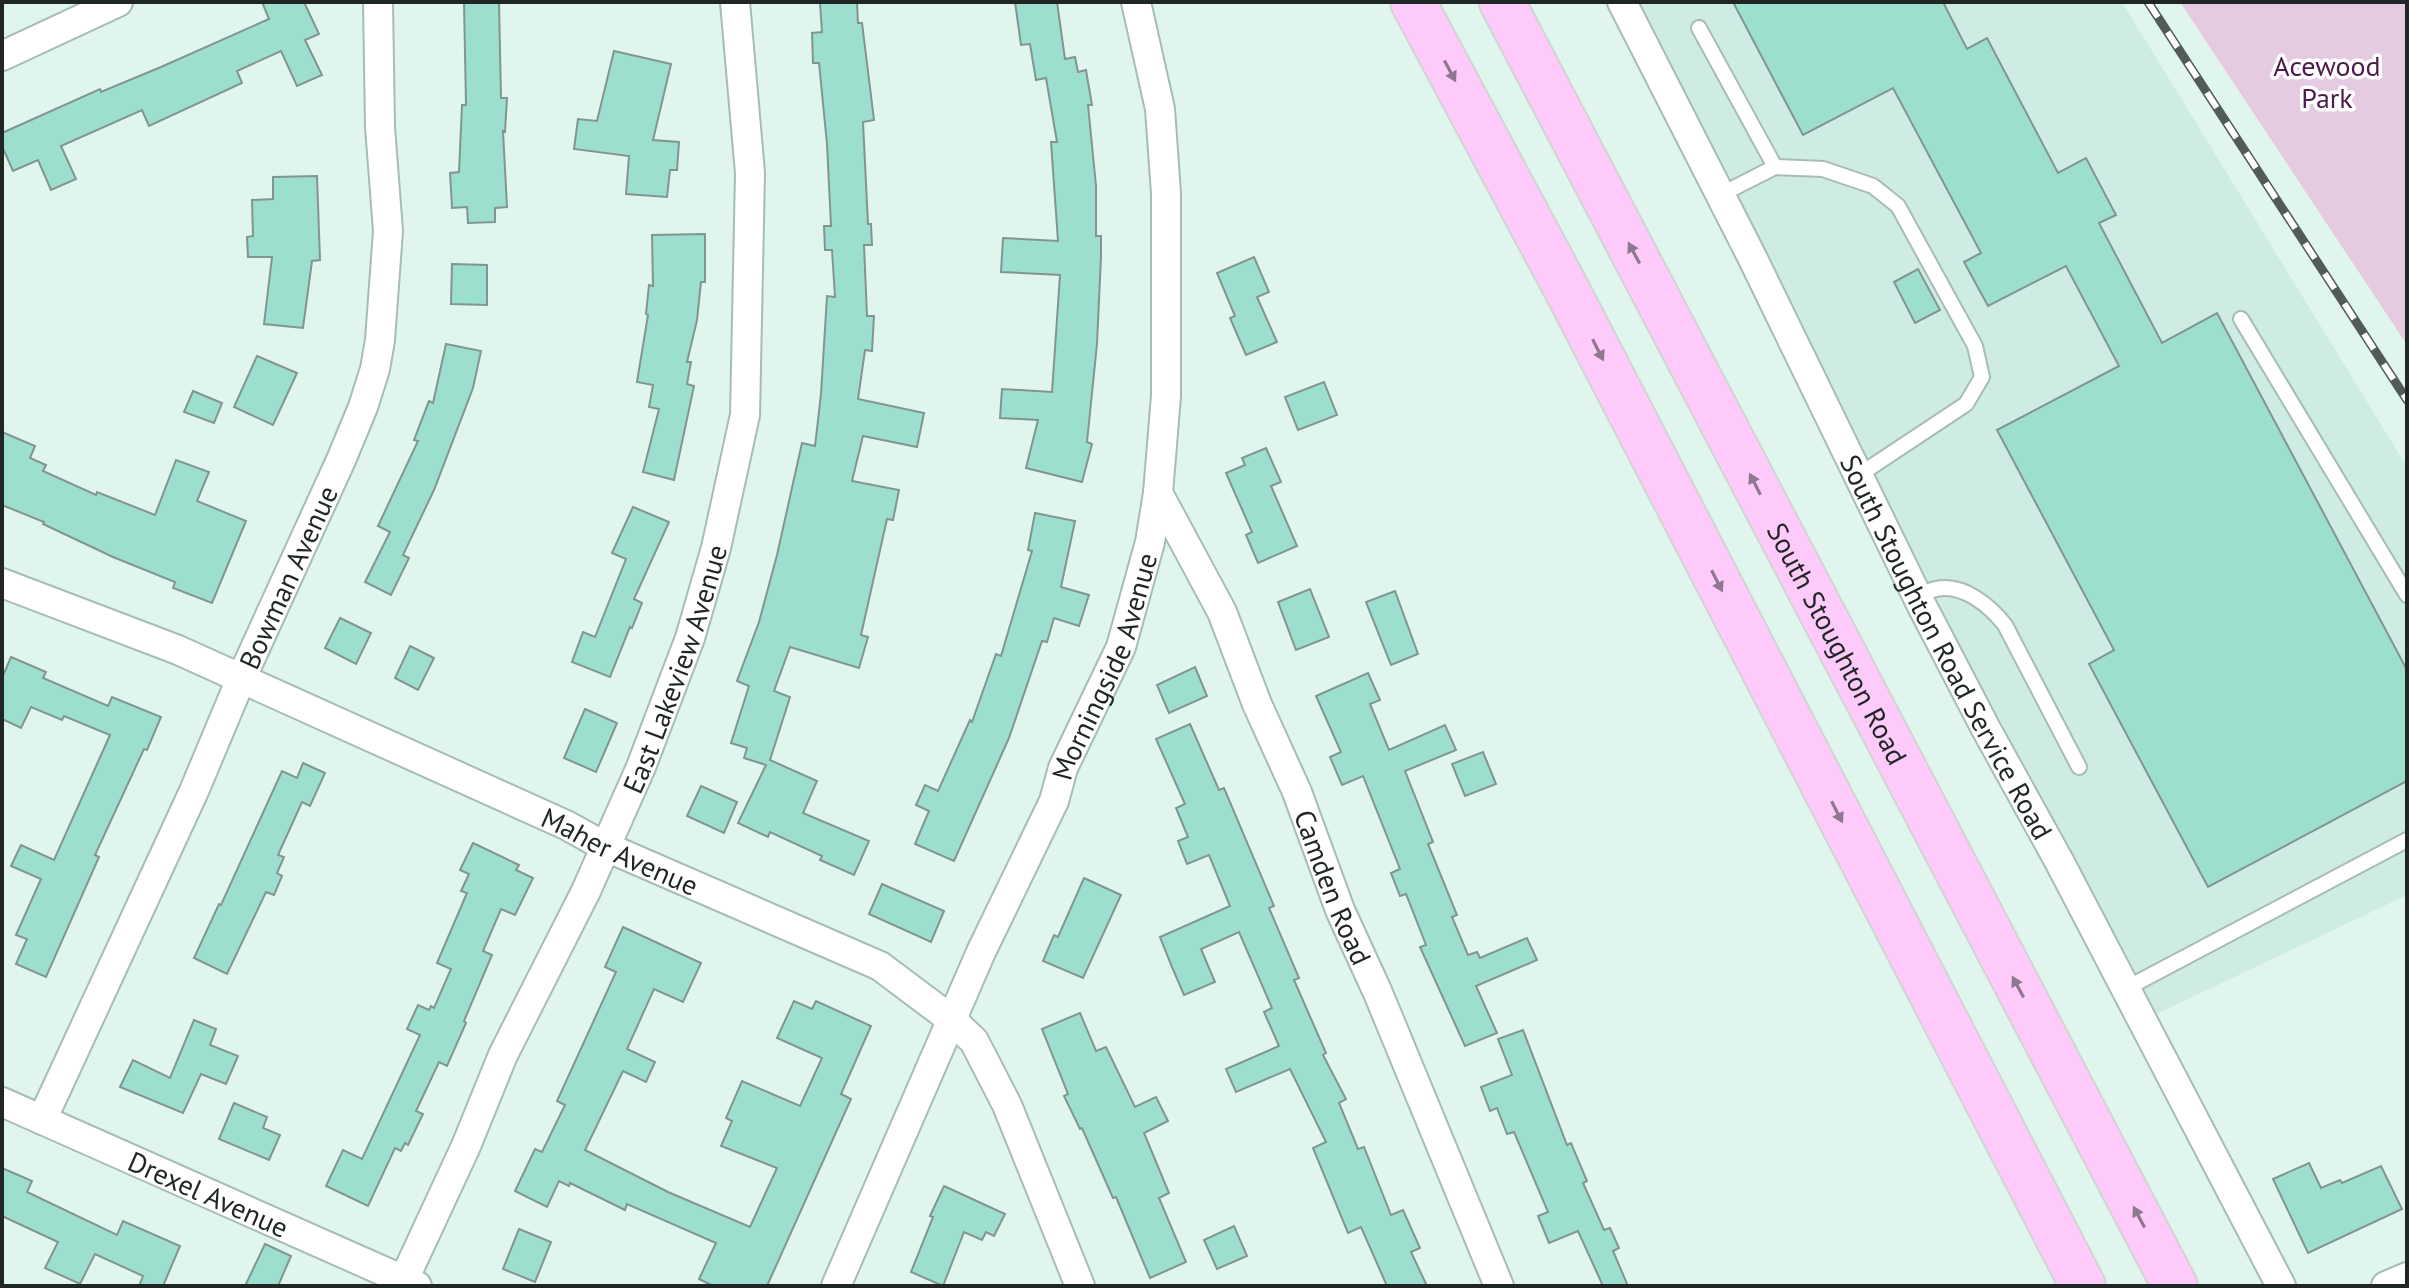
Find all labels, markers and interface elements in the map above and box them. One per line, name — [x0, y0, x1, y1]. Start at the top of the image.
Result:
park label: Acewood Park — [2273, 47, 2381, 116]
one-way arrow — [1443, 59, 1456, 82]
one-way arrow — [1628, 242, 1642, 264]
one-way arrow — [1590, 339, 1604, 361]
street label: South Stoughton Road Service Road — [1832, 448, 2062, 846]
one-way arrow — [1748, 472, 1761, 495]
street label: Bowman Avenue — [230, 479, 345, 675]
street label: South Stoughton Road — [1759, 516, 1917, 771]
street label: East Lakeview Avenue — [613, 540, 735, 799]
street label: Morningside Avenue — [1042, 548, 1165, 784]
one-way arrow — [1711, 569, 1724, 592]
street label: Maher Avenue — [536, 798, 704, 903]
one-way arrow — [1830, 800, 1843, 823]
street label: Camden Road — [1286, 804, 1381, 970]
one-way arrow — [2011, 976, 2025, 998]
street label: Drexel Avenue — [123, 1142, 295, 1245]
one-way arrow — [2133, 1206, 2147, 1228]

